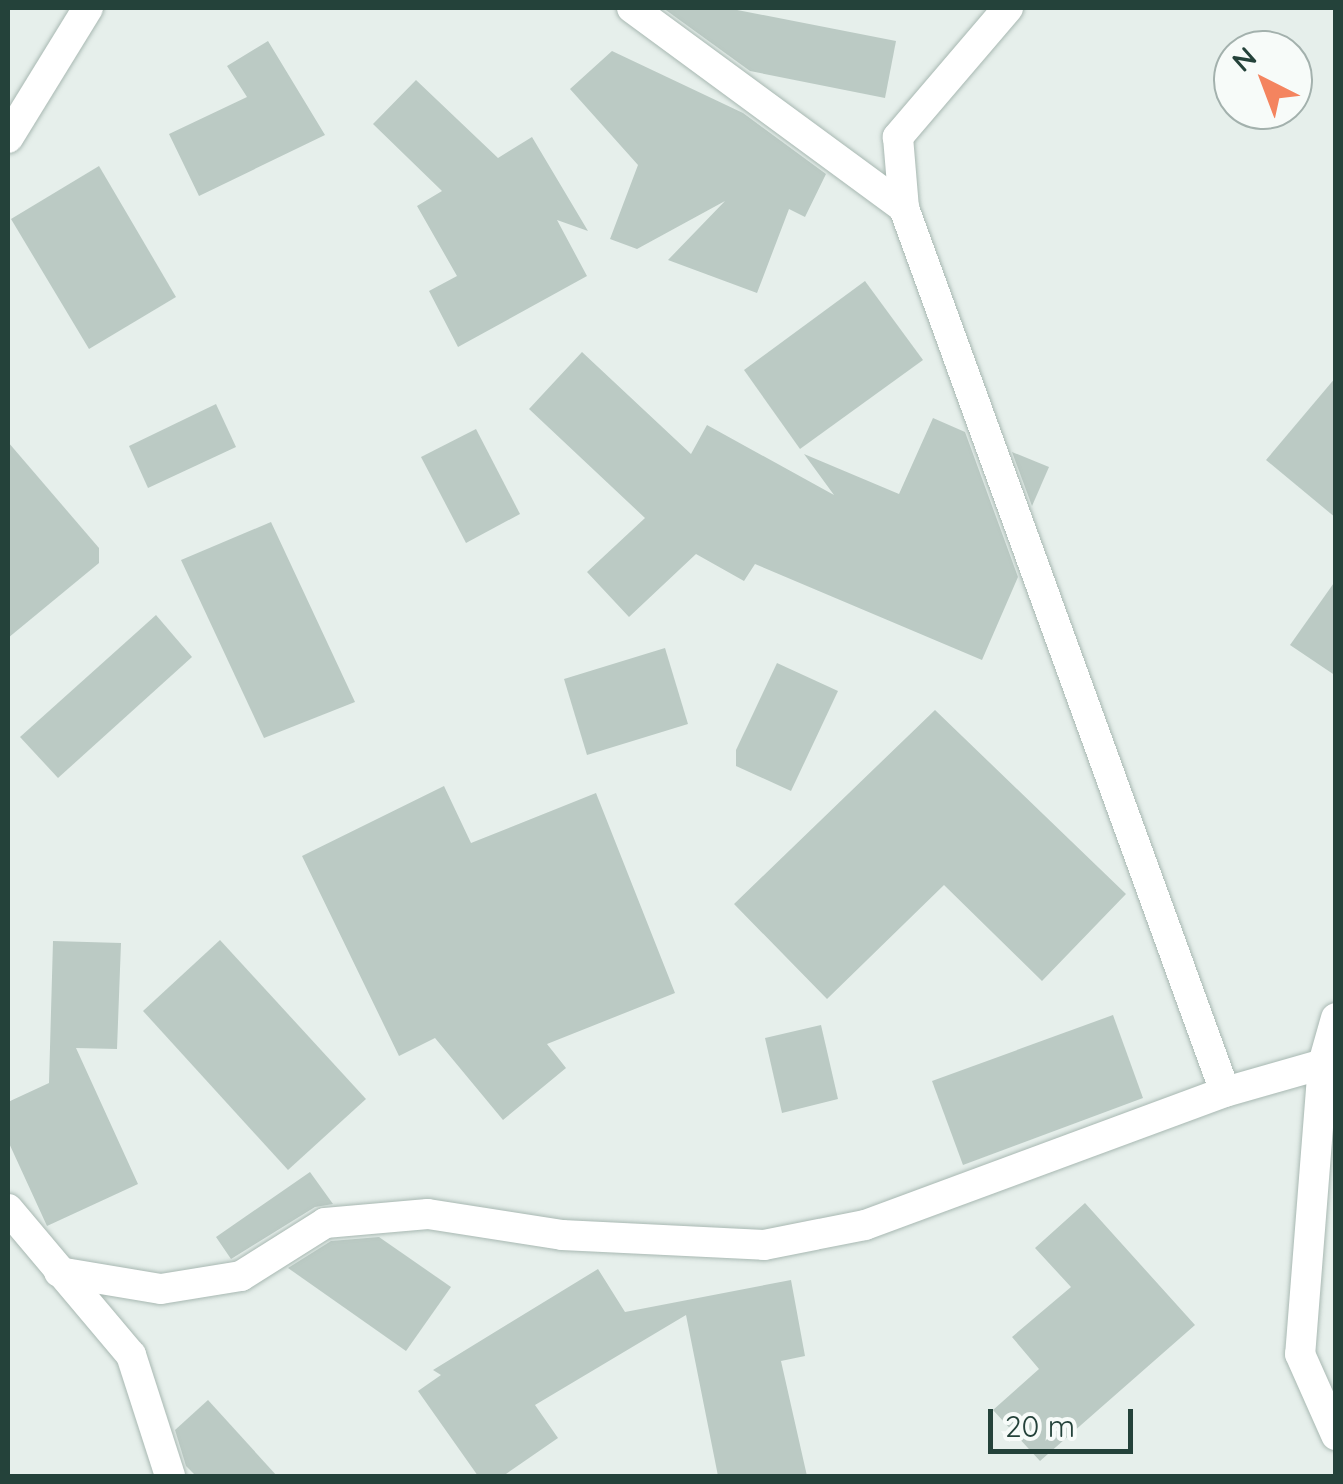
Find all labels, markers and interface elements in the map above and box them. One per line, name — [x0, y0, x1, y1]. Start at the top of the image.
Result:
north arrow — [1213, 30, 1313, 130]
text: N — [1225, 39, 1263, 79]
scale bar — [993, 1389, 1138, 1451]
text: 20 m — [1005, 1407, 1075, 1445]

